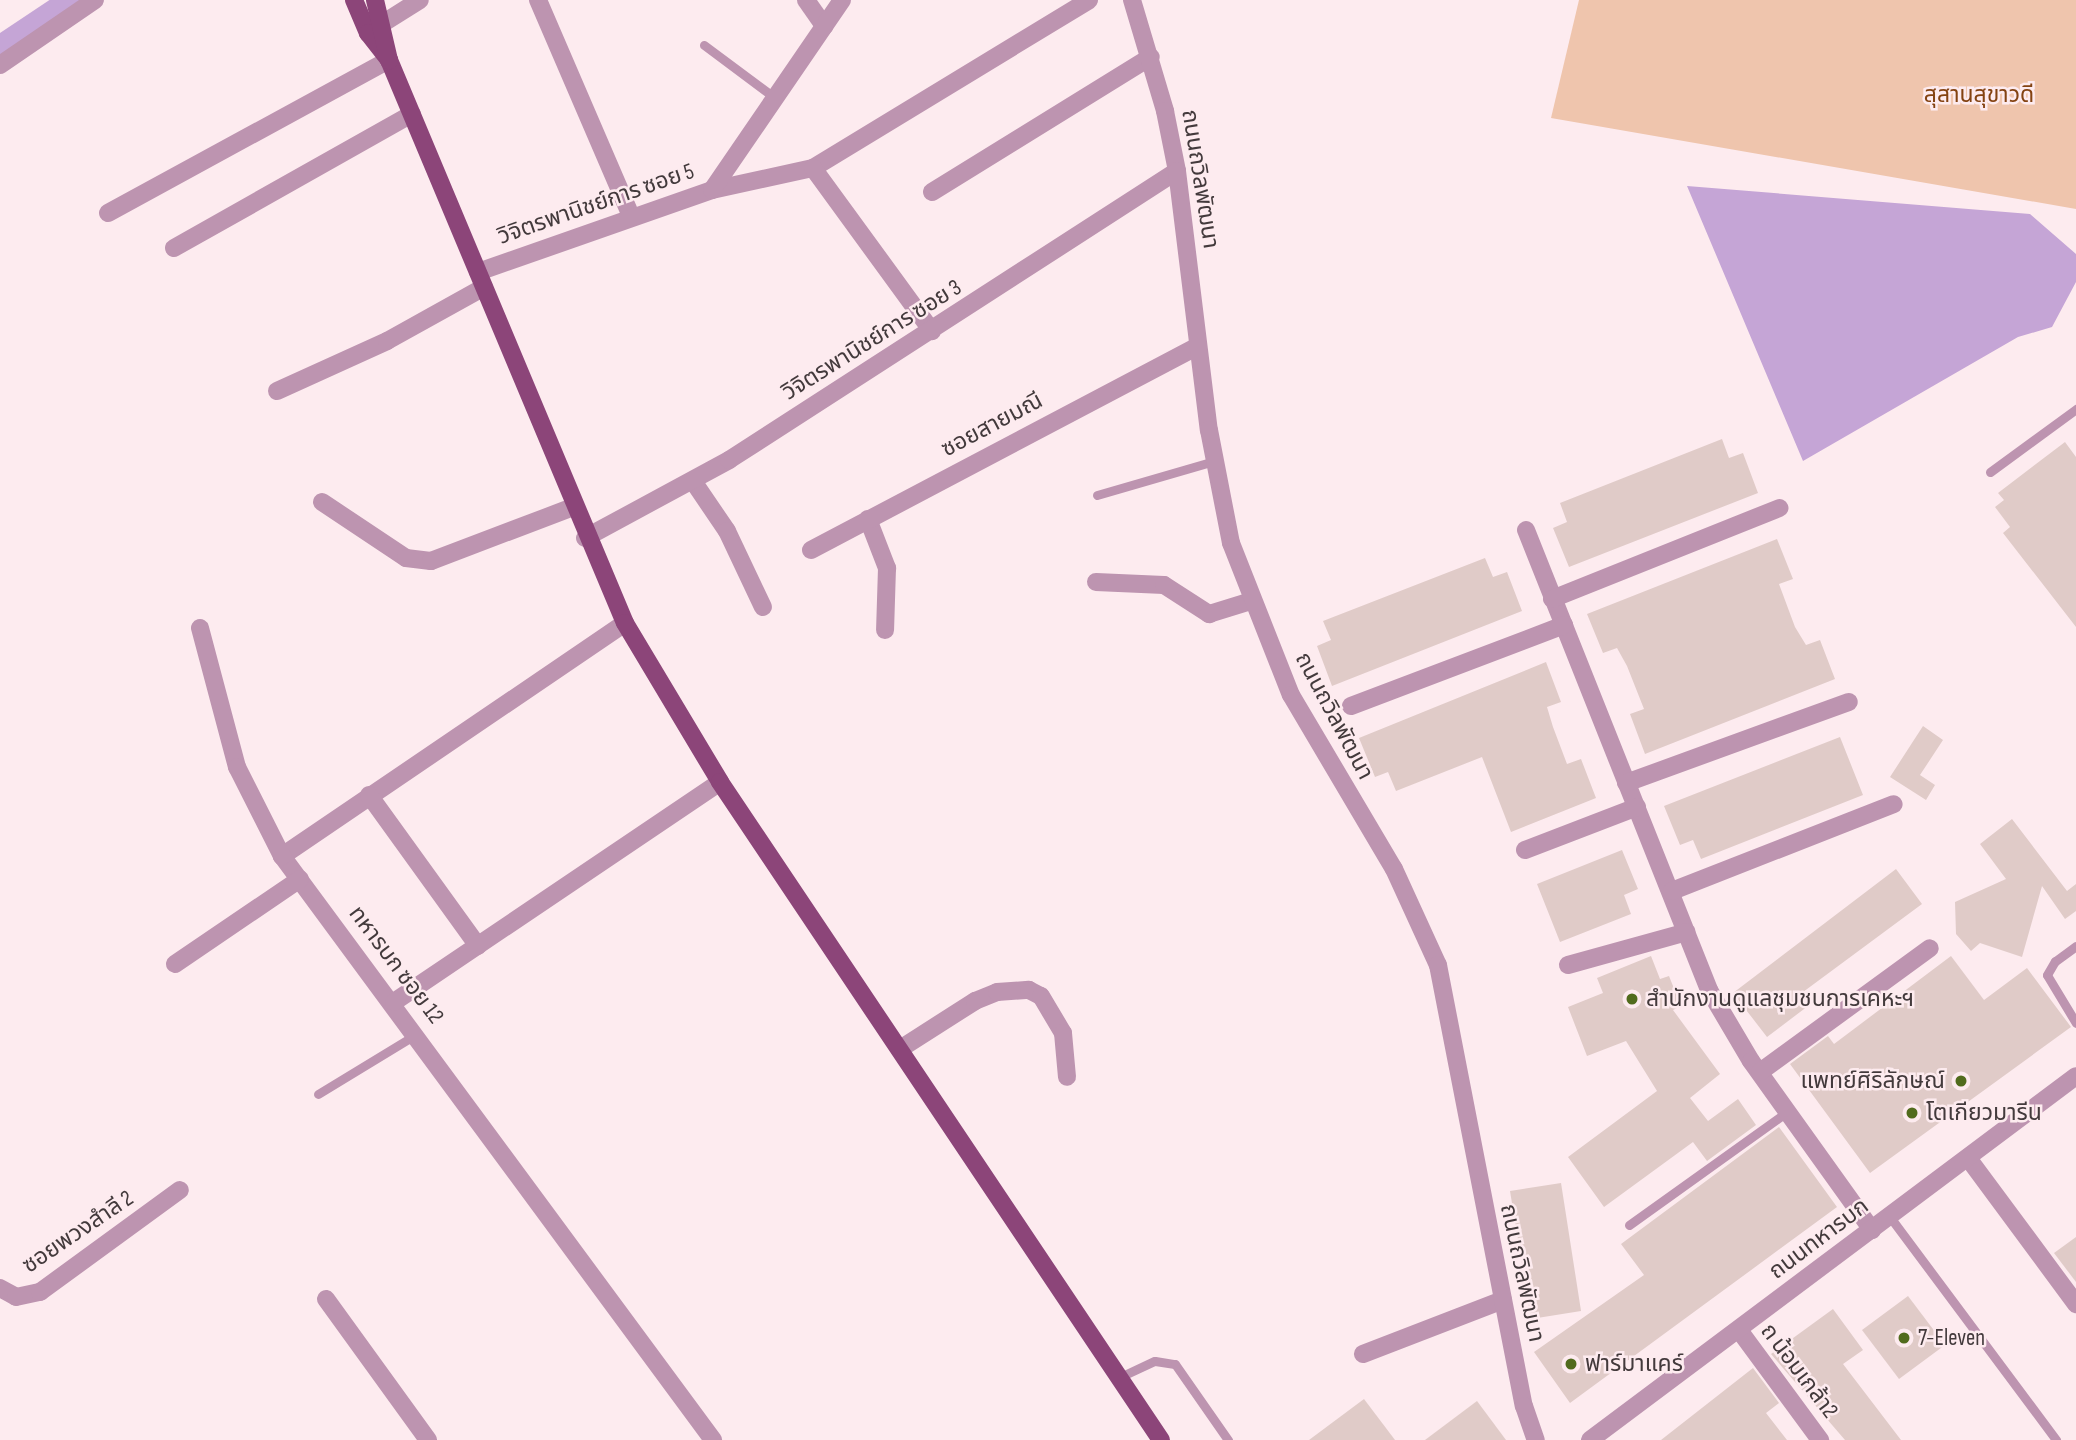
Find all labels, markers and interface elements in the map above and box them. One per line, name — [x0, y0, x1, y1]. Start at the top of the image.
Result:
park label: สุสานสุขาวดี — [1924, 81, 2034, 109]
street label: ถนนถวิลพัฒนา — [1175, 107, 1225, 251]
street label: วิจิตรพานิชย์การ ซอย 5 — [494, 157, 698, 251]
street label: วิจิตรพานิชย์การ ซอย 3 — [777, 274, 967, 406]
street label: ซอยสายมณี — [937, 387, 1047, 463]
street label: ถนนถวิลพัฒนา — [1289, 647, 1379, 785]
street label: ทหารบก ซอย 12 — [343, 901, 449, 1029]
place label: สำนักงานดูแลชุมชนการเคหะฯ — [1646, 985, 1914, 1013]
marker: สำนักงานดูแลชุมชนการเคหะฯ — [1624, 991, 1640, 1007]
place label: แพทย์ศิริลักษณ์ — [1800, 1067, 1945, 1095]
marker: แพทย์ศิริลักษณ์ — [1951, 1071, 1971, 1091]
place label: โตเกียวมารีน — [1926, 1099, 2042, 1127]
marker: โตเกียวมารีน — [1904, 1105, 1920, 1121]
street label: ซอยพวงสำลี 2 — [17, 1185, 139, 1279]
street label: ถนนทหารบก — [1764, 1193, 1874, 1285]
street label: ถนนถวิลพัฒนา — [1494, 1201, 1550, 1345]
street label: ถ น้อมเกล้า2 — [1754, 1318, 1844, 1424]
place label: 7-Eleven — [1918, 1324, 1985, 1352]
marker: 7-Eleven — [1896, 1330, 1912, 1346]
place label: ฟาร์มาแคร์ — [1585, 1350, 1683, 1378]
marker: ฟาร์มาแคร์ — [1563, 1356, 1579, 1372]

